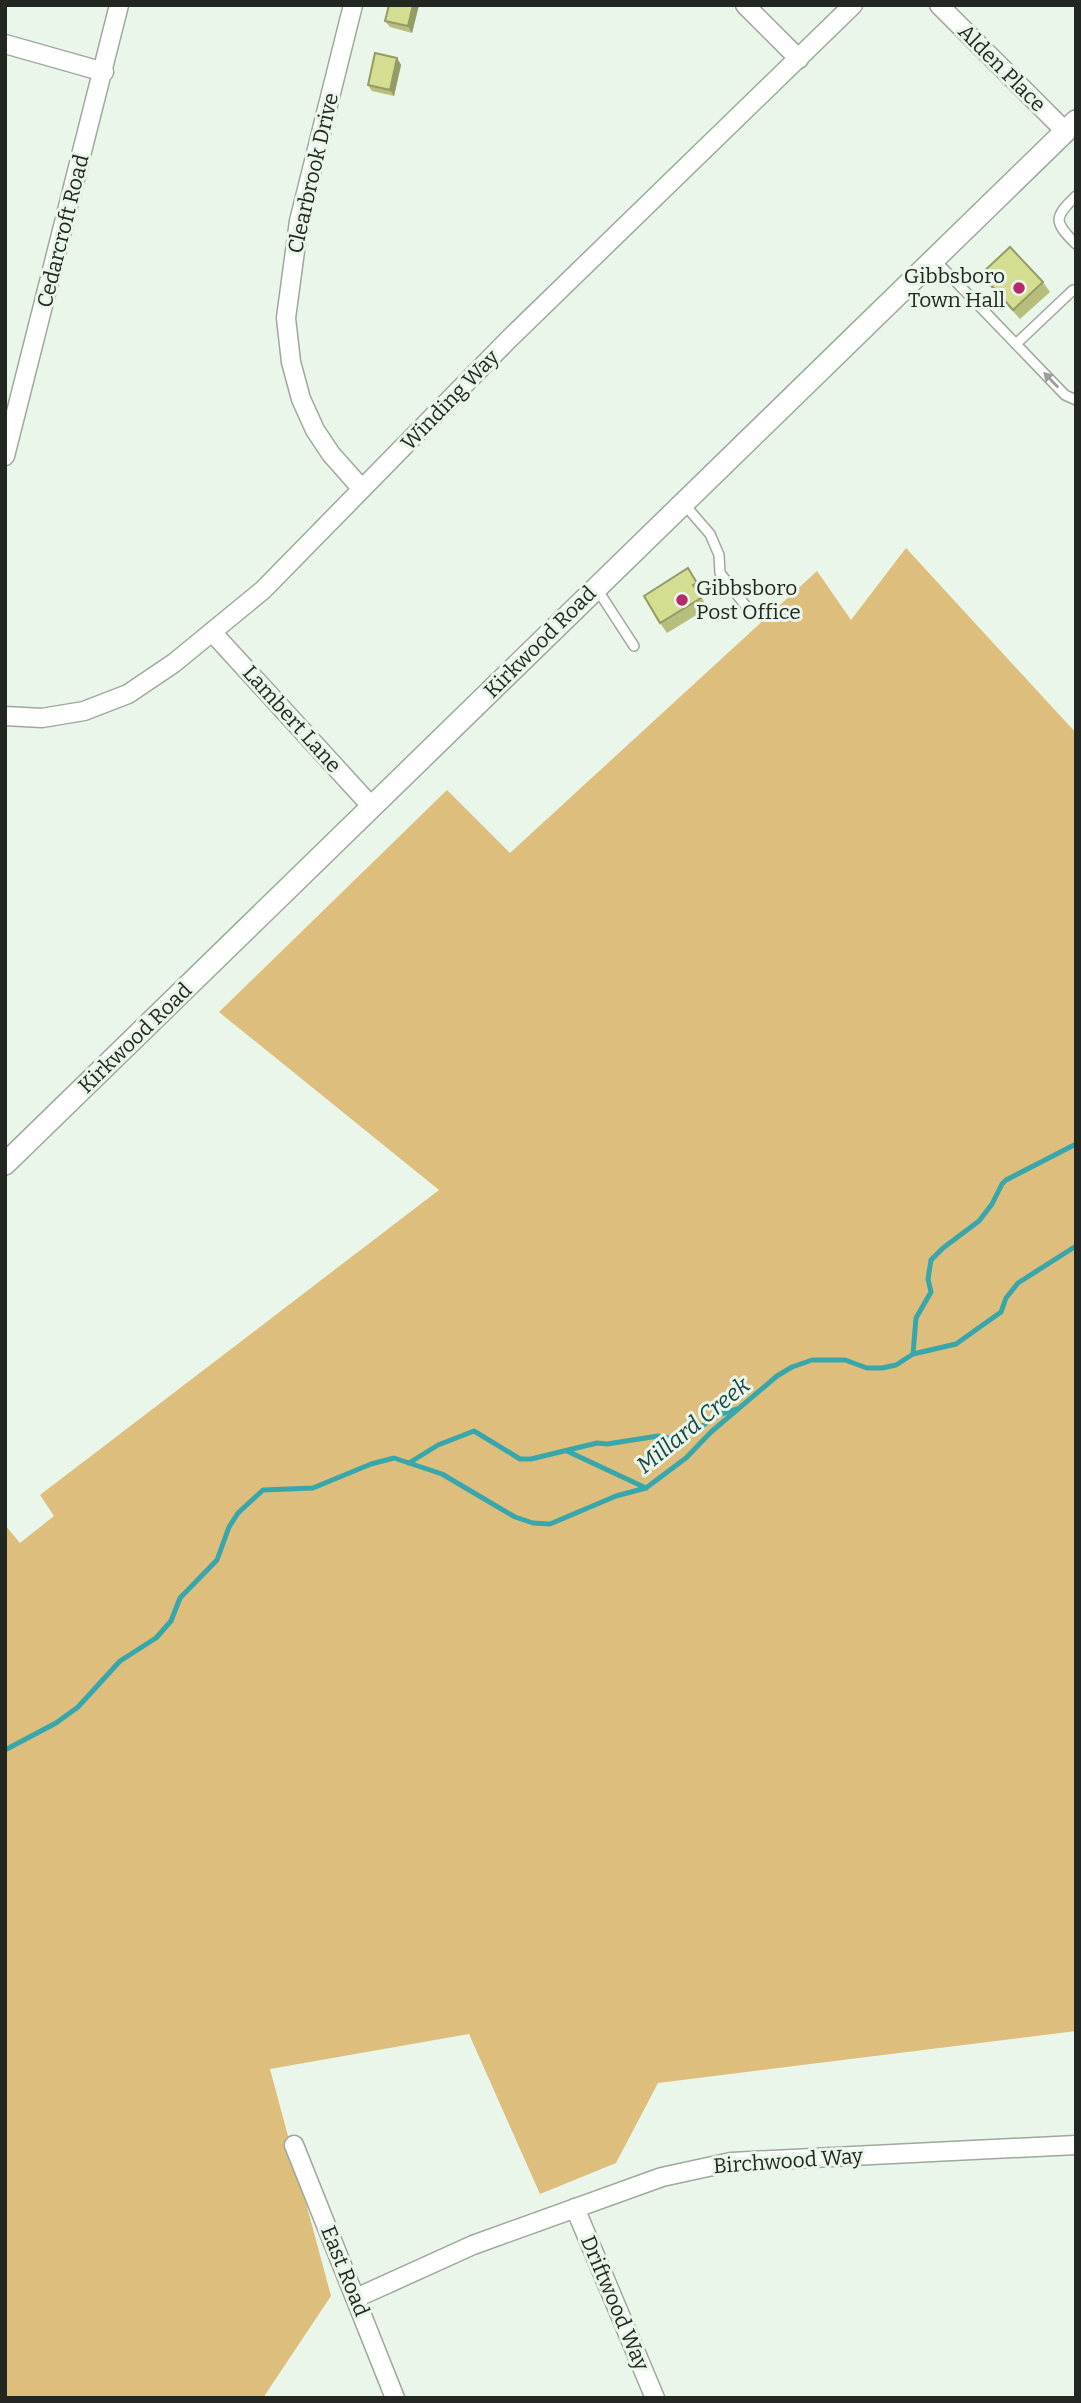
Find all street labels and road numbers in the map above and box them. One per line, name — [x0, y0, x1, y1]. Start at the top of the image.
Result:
street label: Alden Place — [953, 19, 1051, 117]
street label: Clearbrook Drive — [282, 90, 344, 256]
street label: Cedarcroft Road — [31, 152, 95, 310]
street label: Winding Way — [396, 344, 505, 456]
street label: Kirkwood Road — [479, 581, 601, 703]
street label: Lambert Lane — [237, 660, 347, 778]
street label: Kirkwood Road — [73, 977, 197, 1099]
street label: Birchwood Way — [712, 2143, 865, 2179]
street label: East Road — [315, 2222, 375, 2320]
street label: Driftwood Way — [575, 2232, 655, 2375]

